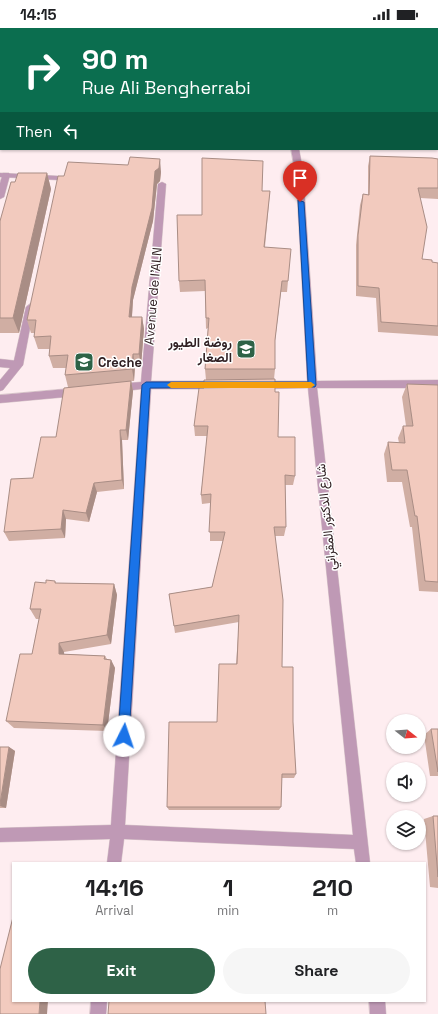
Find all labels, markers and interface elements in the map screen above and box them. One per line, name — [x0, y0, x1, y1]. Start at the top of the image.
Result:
text: 14:15 — [20, 5, 57, 24]
text: 90 m — [82, 41, 148, 77]
icon: right — [16, 44, 68, 96]
text: Rue Ali Bengherrabi — [82, 76, 251, 99]
icon: left — [60, 120, 82, 142]
text: Then — [16, 122, 52, 141]
pin — [283, 161, 317, 202]
icon: arrive — [289, 167, 311, 189]
street label: Avenue de l'ALN — [140, 246, 166, 346]
place label: روضة الطيور الصغار — [167, 334, 232, 366]
school or university icon: روضة الطيور الصغار — [235, 338, 257, 360]
school or university icon: Crèche — [73, 351, 95, 373]
place label: Crèche — [98, 354, 142, 371]
street label: شارع الدكتور المقراني — [312, 463, 342, 571]
north arrow — [386, 714, 426, 754]
map controls — [386, 714, 426, 850]
position arrow — [103, 715, 145, 757]
button: sound — [386, 762, 426, 802]
button: layers — [386, 810, 426, 850]
text: 14:16 — [85, 872, 144, 903]
text: 1 — [223, 872, 234, 903]
text: 210 — [312, 872, 353, 903]
text: Arrival — [95, 902, 134, 919]
text: min — [217, 902, 239, 919]
text: m — [327, 902, 338, 919]
button: Exit — [28, 948, 215, 994]
button: Share — [223, 948, 410, 994]

